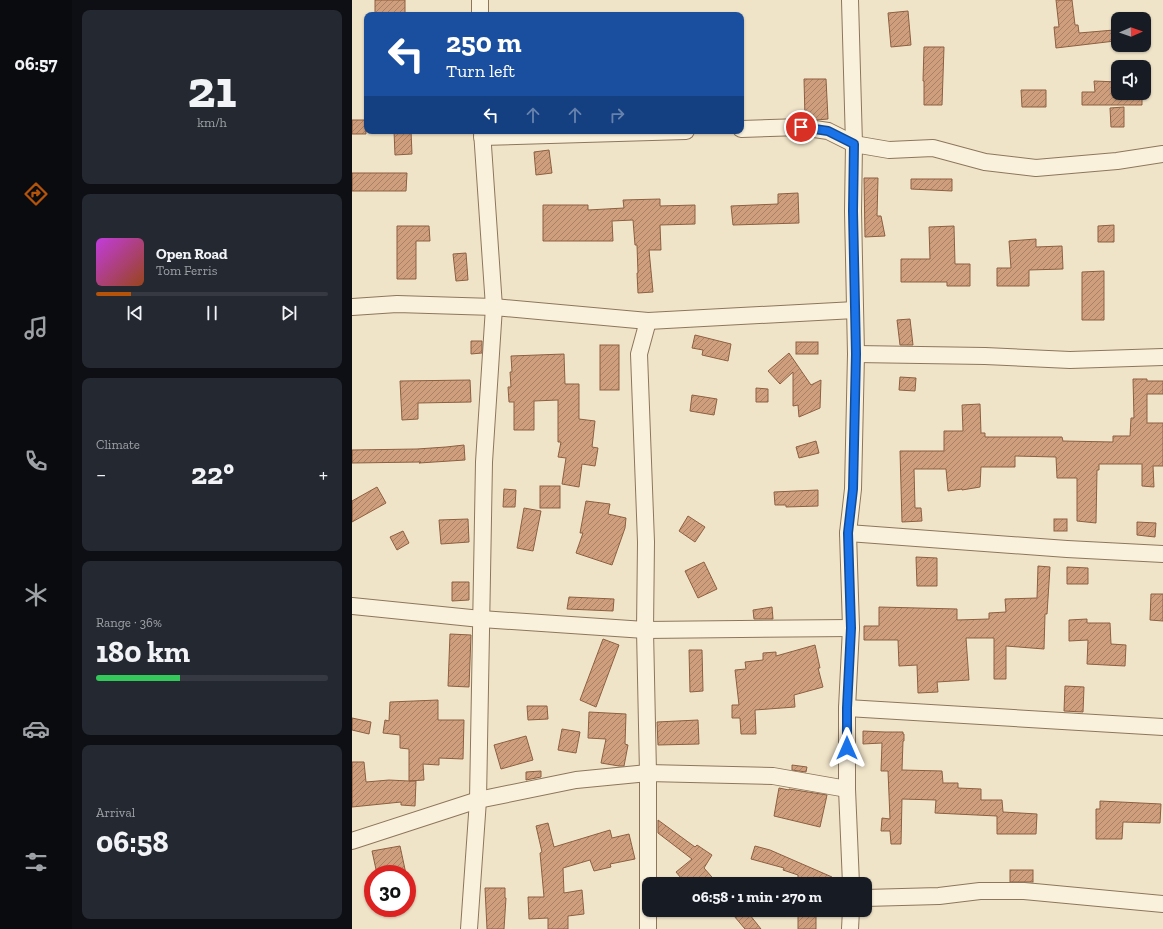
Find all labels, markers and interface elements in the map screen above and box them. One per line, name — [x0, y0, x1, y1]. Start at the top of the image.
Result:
north arrow — [1111, 12, 1151, 52]
map controls — [1111, 12, 1151, 100]
text: 250 m — [446, 26, 522, 59]
icon: left — [380, 28, 432, 80]
text: 06:57 — [15, 53, 57, 75]
text: 21 — [188, 58, 236, 120]
text: Turn left — [446, 60, 515, 82]
button: sound — [1111, 60, 1151, 100]
icon: left — [480, 104, 502, 126]
icon: ahead — [522, 104, 544, 126]
icon: ahead — [564, 104, 586, 126]
icon: right — [606, 104, 628, 126]
pin — [784, 110, 818, 144]
text: km/h — [197, 115, 227, 130]
icon: arrive — [790, 116, 812, 138]
icon: directions — [22, 180, 50, 208]
text: Open Road — [156, 245, 228, 263]
text: Tom Ferris — [156, 263, 217, 278]
icon: previous — [124, 302, 146, 324]
icon: pause — [201, 302, 223, 324]
icon: next — [278, 302, 300, 324]
icon: music — [22, 314, 50, 342]
text: Climate — [96, 437, 140, 452]
icon: phone — [22, 447, 50, 475]
text: 22° — [191, 456, 234, 492]
text: − — [96, 461, 106, 488]
text: + — [319, 461, 328, 488]
icon: climate — [22, 581, 50, 609]
text: Range · 36% — [96, 615, 162, 630]
text: 180 km — [96, 634, 190, 670]
icon: car — [22, 715, 50, 743]
position arrow — [826, 727, 868, 769]
text: Arrival — [96, 805, 135, 820]
text: 06:58 — [96, 824, 169, 860]
icon: filters — [22, 848, 50, 876]
speed limit sign: 30 — [364, 865, 416, 917]
text: 06:58 · 1 min · 270 m — [692, 888, 822, 906]

